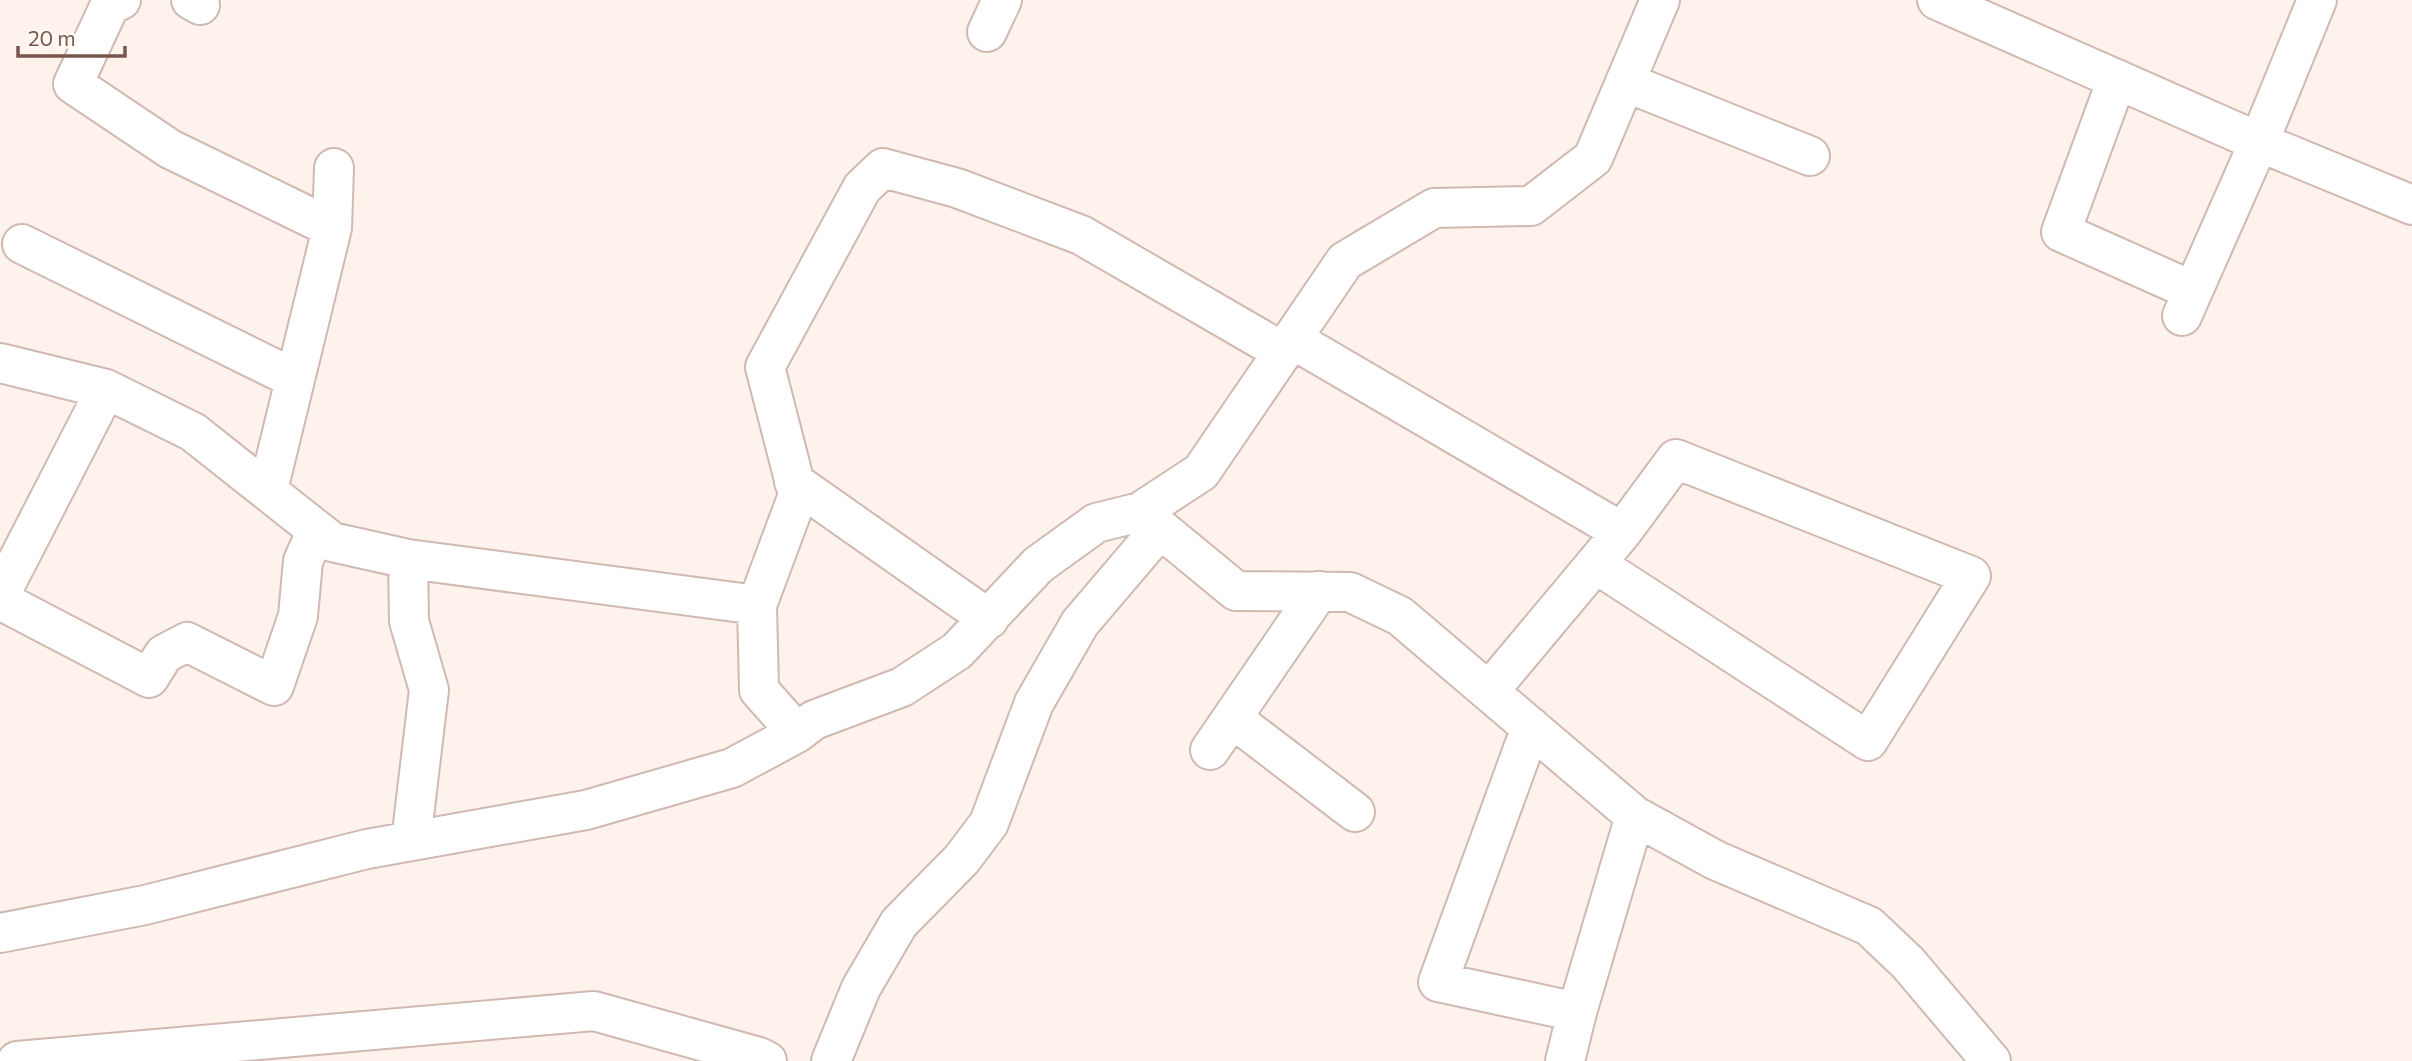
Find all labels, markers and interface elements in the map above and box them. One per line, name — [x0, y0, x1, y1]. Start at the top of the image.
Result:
scale bar — [18, 14, 124, 58]
text: 20 m — [28, 25, 76, 50]

